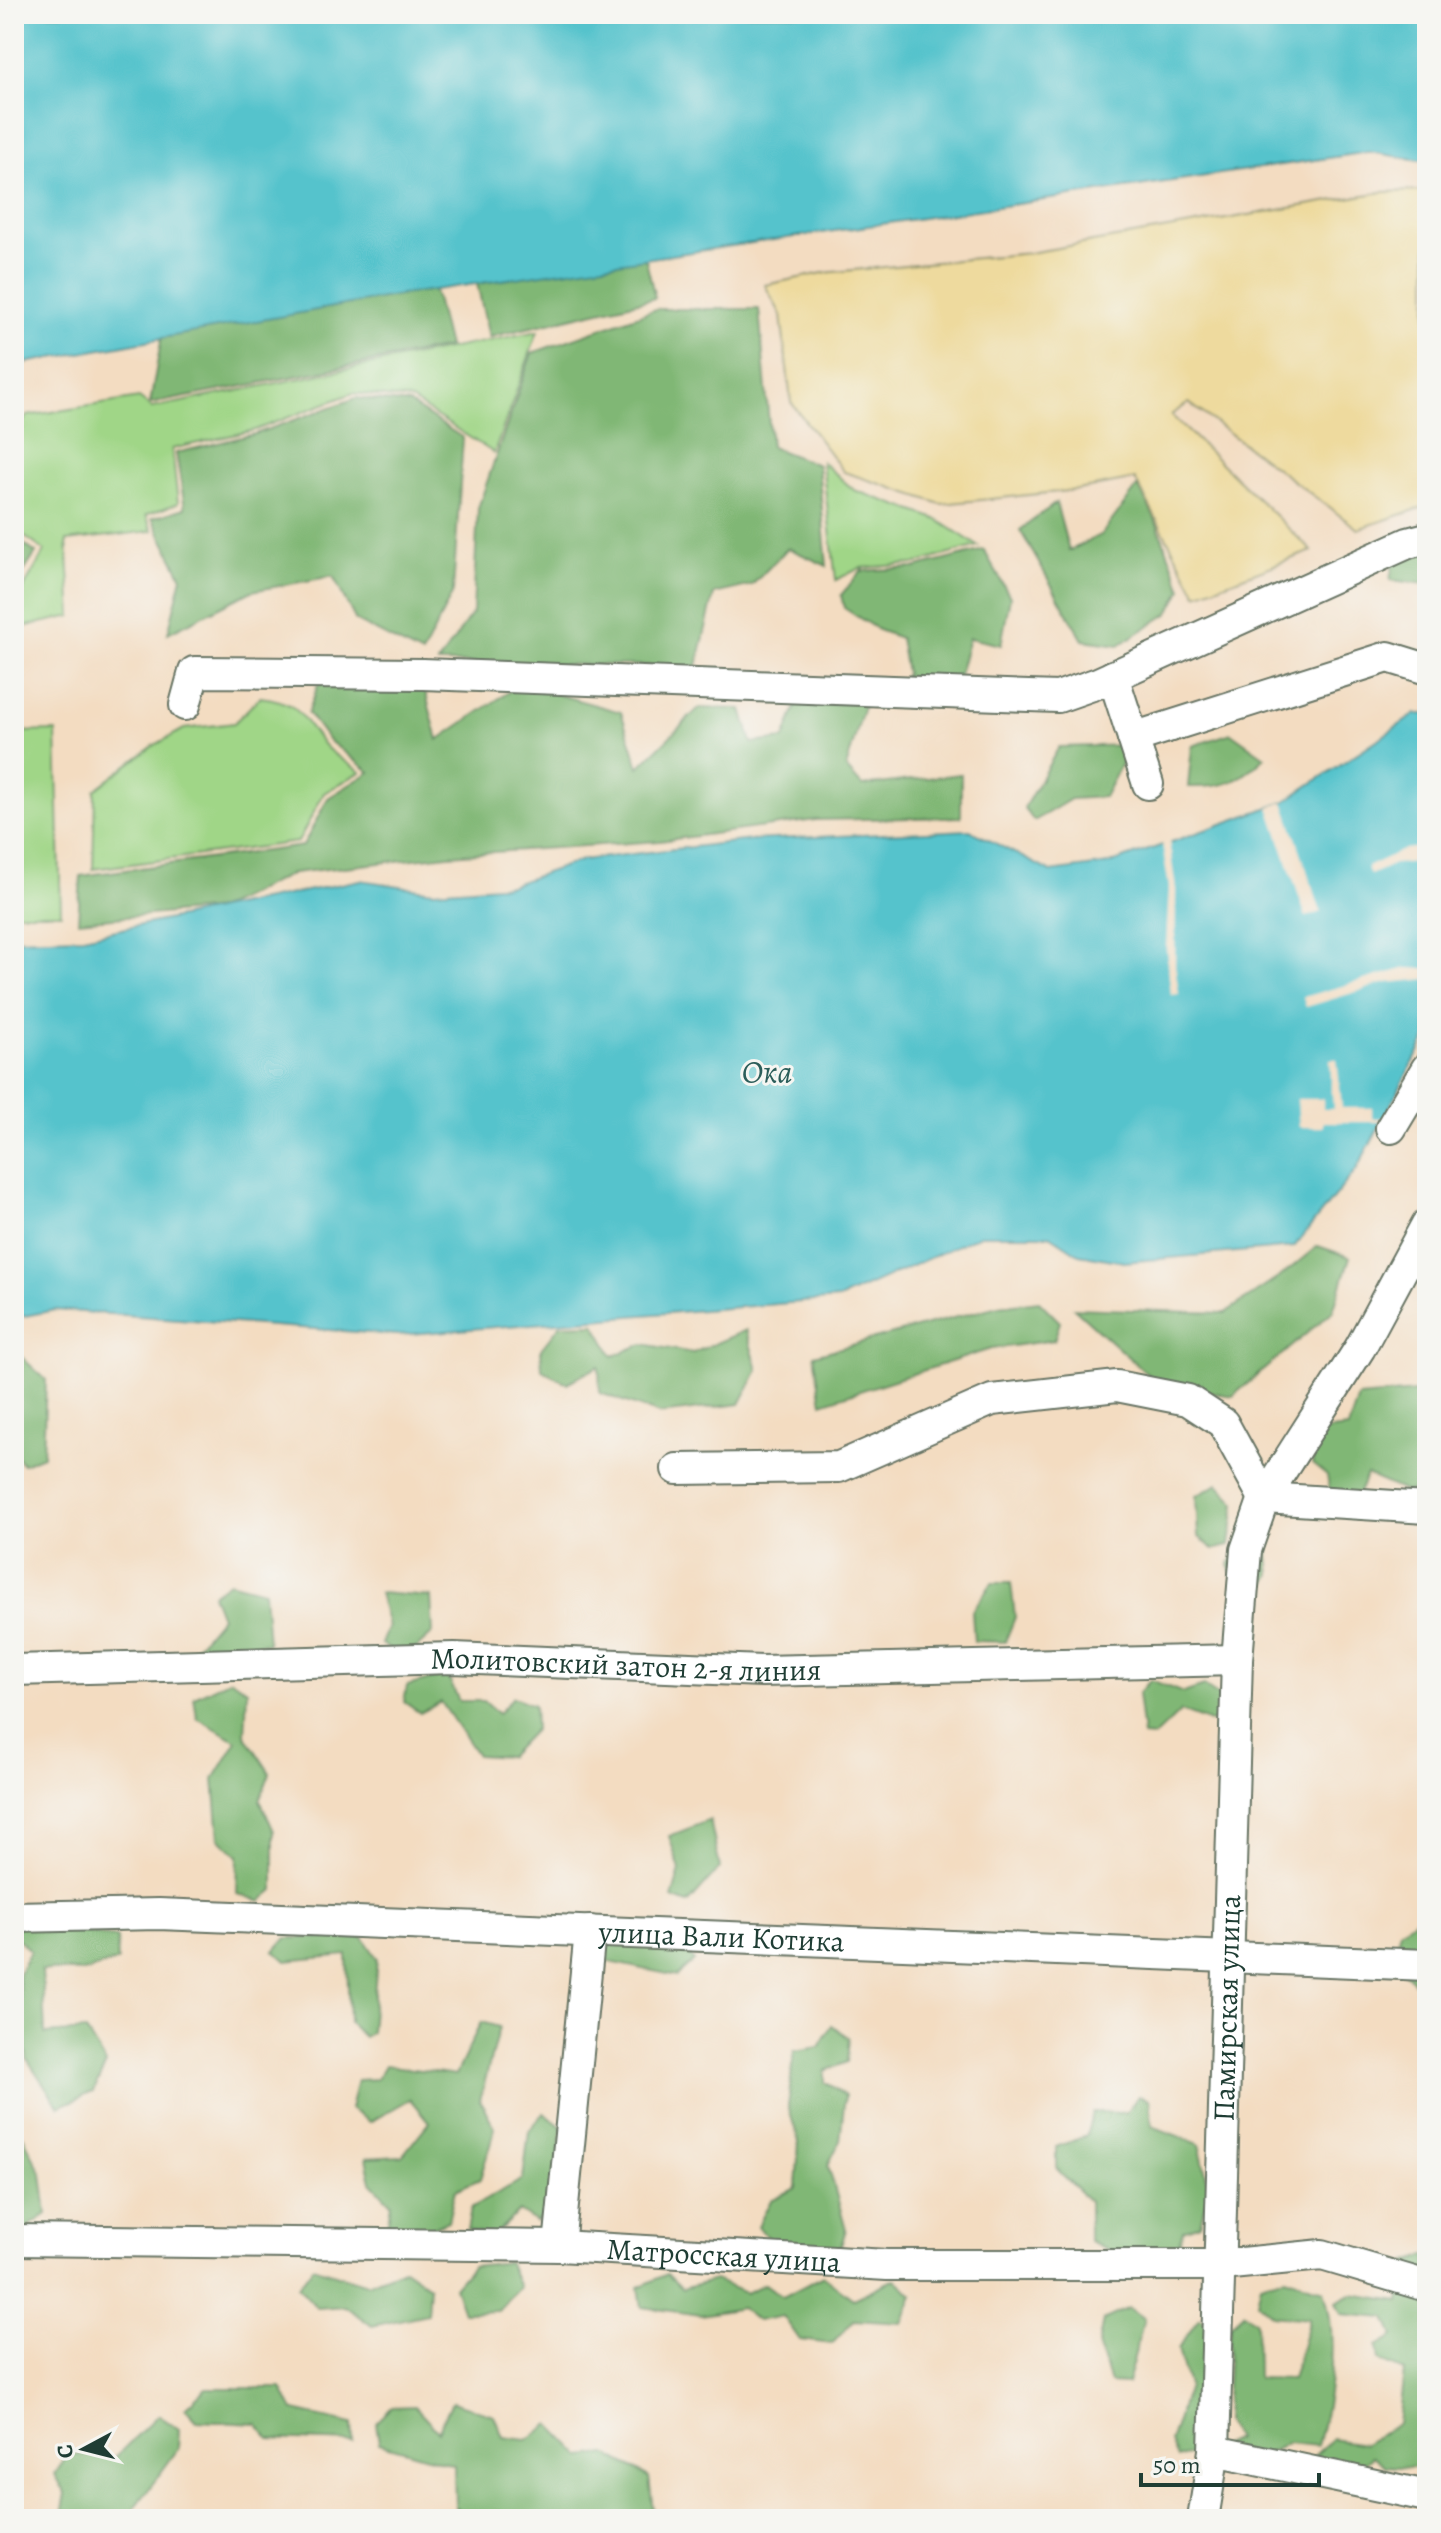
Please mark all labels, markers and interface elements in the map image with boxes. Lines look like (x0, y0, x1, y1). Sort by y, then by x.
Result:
water label: Ока (742, 1050, 792, 1094)
street label: Молитовский затон 2-я линия (430, 1638, 822, 1691)
street label: Памирская улица (1204, 1894, 1250, 2122)
street label: улица Вали Котика (597, 1912, 845, 1962)
street label: Матросская улица (605, 2229, 842, 2282)
north arrow (44, 2409, 124, 2489)
scale bar (1141, 2437, 1319, 2487)
text: С (49, 2443, 81, 2460)
text: 50 m (1153, 2449, 1201, 2481)

